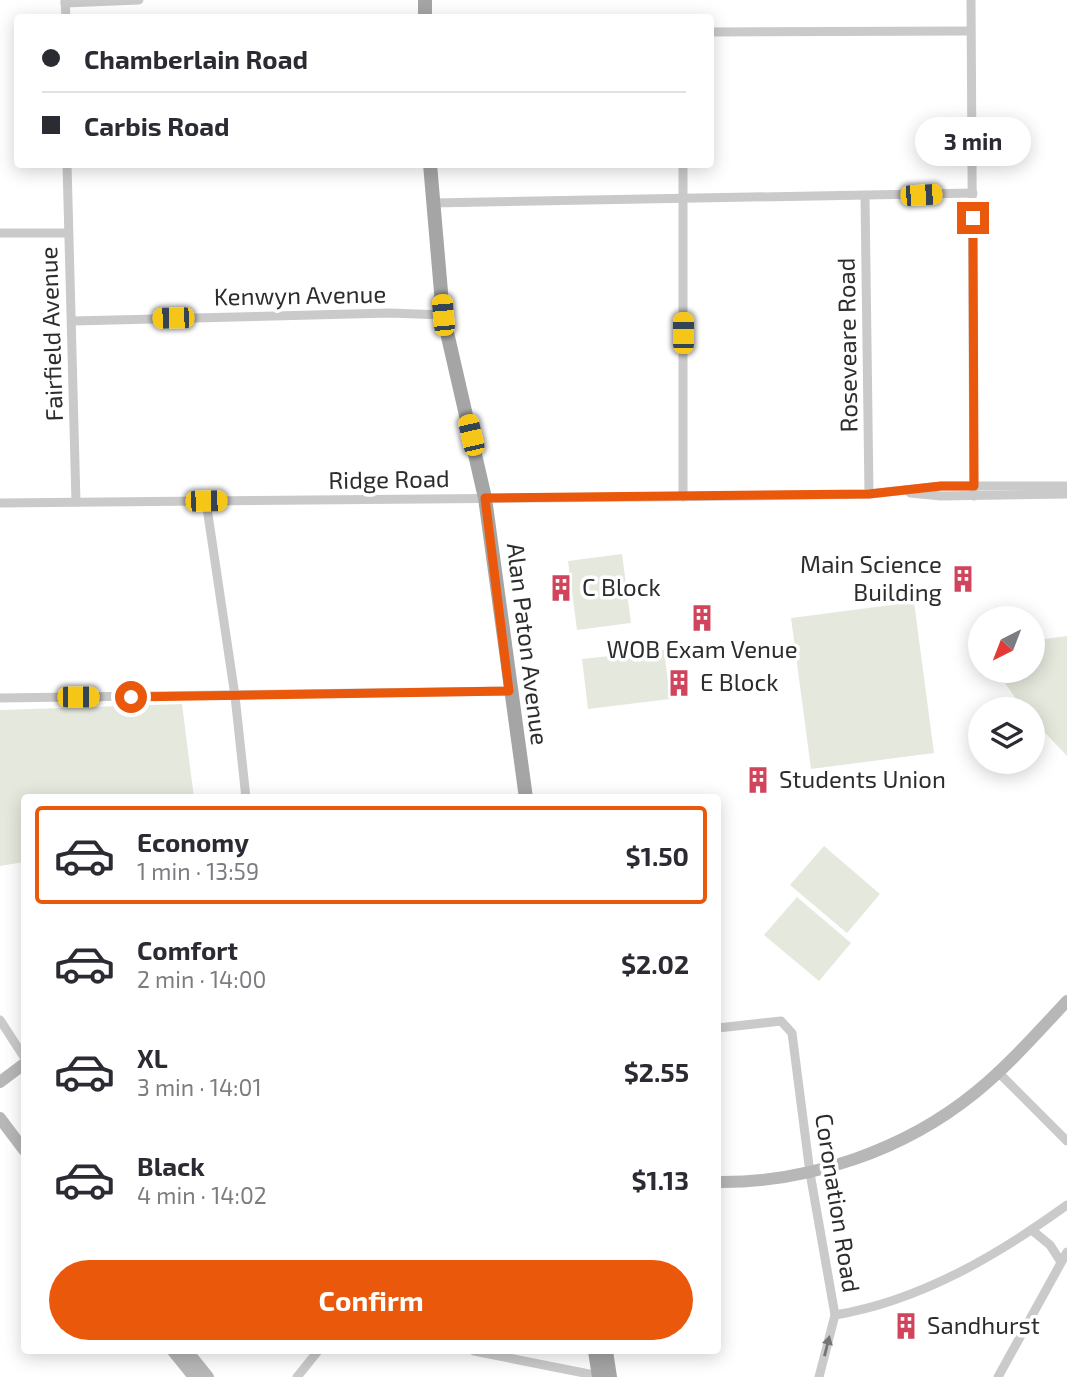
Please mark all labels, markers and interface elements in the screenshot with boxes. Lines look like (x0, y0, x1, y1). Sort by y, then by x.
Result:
text: Chamberlain Road (84, 43, 308, 74)
text: Carbis Road (84, 110, 230, 141)
callout: 3 min (915, 116, 1031, 166)
text: 3 min (944, 127, 1002, 155)
car (900, 183, 943, 207)
route end (957, 202, 989, 234)
street label: Fairfield Avenue (33, 246, 68, 422)
street label: Roseveare Road (830, 257, 863, 433)
street label: Kenwyn Avenue (214, 278, 386, 311)
car (431, 293, 456, 337)
car (152, 307, 195, 329)
car (673, 312, 694, 354)
car (457, 412, 486, 458)
street label: Ridge Road (328, 463, 450, 494)
car (185, 490, 228, 512)
street label: Alan Paton Avenue (502, 541, 555, 747)
place label: Main Science Building (800, 549, 942, 606)
building icon: Main Science Building (948, 564, 978, 594)
place label: C Block (582, 572, 661, 601)
building icon: C Block (546, 573, 576, 603)
building icon: WOB Exam Venue (687, 603, 717, 633)
north arrow (968, 606, 1045, 682)
map controls (968, 606, 1045, 774)
place label: WOB Exam Venue (606, 634, 798, 663)
place label: E Block (700, 667, 778, 696)
building icon: E Block (664, 668, 694, 698)
route start (115, 681, 147, 713)
car (58, 687, 100, 708)
button: layers (968, 697, 1045, 774)
place label: Students Union (779, 764, 946, 793)
building icon: Students Union (743, 765, 773, 795)
icon: car (53, 824, 116, 887)
text: Economy (137, 826, 249, 857)
text: $1.50 (626, 840, 689, 871)
text: 1 min · 13:59 (137, 857, 259, 885)
icon: car (53, 932, 116, 995)
text: Comfort (137, 934, 238, 965)
text: $2.02 (621, 948, 689, 979)
text: 2 min · 14:00 (137, 965, 266, 993)
icon: car (53, 1040, 116, 1103)
text: XL (137, 1042, 168, 1073)
text: $2.55 (624, 1056, 689, 1087)
text: 3 min · 14:01 (137, 1073, 262, 1101)
street label: Coronation Road (810, 1111, 867, 1294)
icon: car (53, 1148, 116, 1211)
text: Black (137, 1150, 205, 1181)
text: $1.13 (632, 1164, 689, 1195)
text: 4 min · 14:02 (137, 1181, 267, 1209)
button: Confirm (49, 1260, 693, 1340)
place label: Sandhurst (927, 1310, 1040, 1339)
building icon: Sandhurst (891, 1311, 921, 1341)
one-way arrow (822, 1335, 833, 1357)

